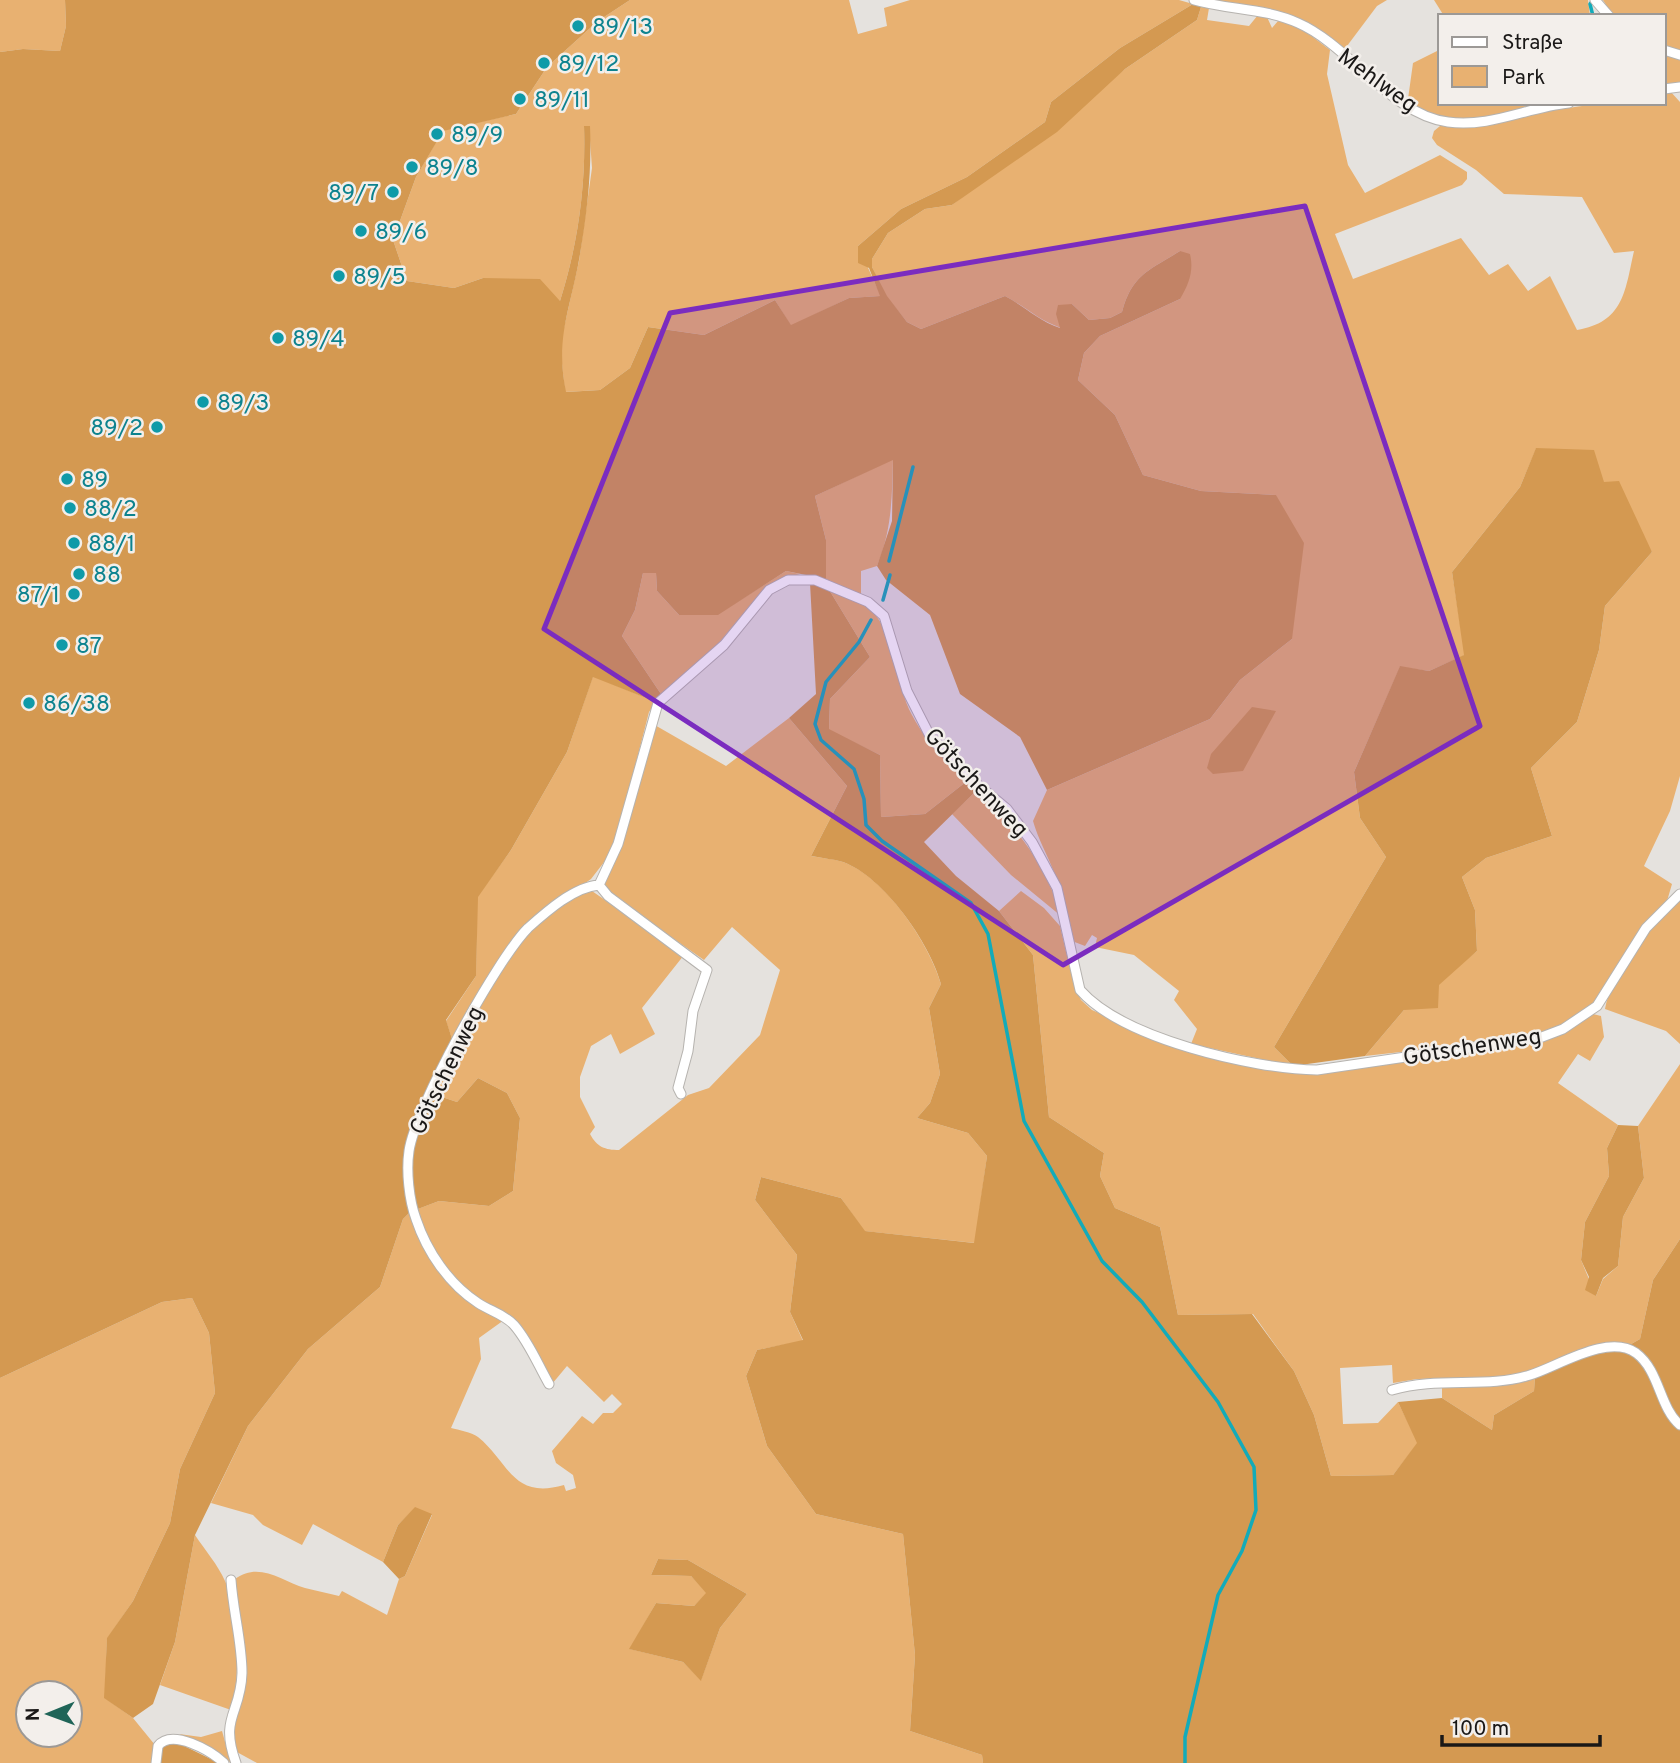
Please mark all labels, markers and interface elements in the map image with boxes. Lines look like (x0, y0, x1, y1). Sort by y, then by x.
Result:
place label: 89/13 (592, 14, 653, 43)
legend (1438, 14, 1666, 105)
marker: 89/13 (570, 18, 586, 34)
text: Straße (1502, 30, 1563, 57)
street label: Mehlweg (1331, 43, 1422, 121)
place label: 89/12 (558, 51, 619, 80)
marker: 89/12 (536, 55, 552, 71)
text: Park (1502, 65, 1545, 92)
place label: 89/11 (534, 87, 590, 116)
marker: 89/11 (512, 91, 528, 107)
place label: 89/9 (451, 122, 503, 151)
marker: 89/9 (429, 126, 445, 142)
place label: 89/8 (426, 155, 479, 184)
marker: 89/8 (404, 159, 420, 175)
place label: 89/7 (328, 180, 379, 209)
marker: 89/7 (385, 184, 401, 200)
place label: 89/6 (375, 219, 427, 248)
marker: 89/6 (353, 223, 369, 239)
place label: 89/5 (353, 264, 406, 293)
marker: 89/5 (331, 268, 347, 284)
place label: 89/4 (292, 326, 345, 355)
marker: 89/4 (270, 330, 286, 346)
place label: 89/3 (217, 390, 269, 419)
marker: 89/3 (195, 394, 211, 410)
place label: 89/2 (90, 415, 143, 444)
marker: 89/2 (149, 419, 165, 435)
place label: 89 (81, 467, 108, 496)
marker: 89 (59, 471, 75, 487)
place label: 88/2 (84, 496, 137, 525)
marker: 88/2 (62, 500, 78, 516)
place label: 88/1 (88, 531, 135, 560)
marker: 88/1 (66, 535, 82, 551)
place label: 88 (93, 562, 121, 591)
marker: 88 (71, 566, 87, 582)
place label: 87/1 (17, 582, 60, 611)
marker: 87/1 (66, 586, 82, 602)
place label: 87 (76, 633, 102, 662)
marker: 87 (54, 637, 70, 653)
place label: 86/38 (43, 691, 110, 720)
marker: 86/38 (21, 695, 37, 711)
street label: Götschenweg (917, 723, 1033, 845)
street label: Götschenweg (405, 1002, 492, 1140)
street label: Götschenweg (1401, 1023, 1544, 1074)
north arrow (14, 1679, 84, 1749)
scale bar (1442, 1704, 1600, 1748)
text: N (22, 1707, 46, 1721)
text: 100 m (1452, 1716, 1509, 1743)

